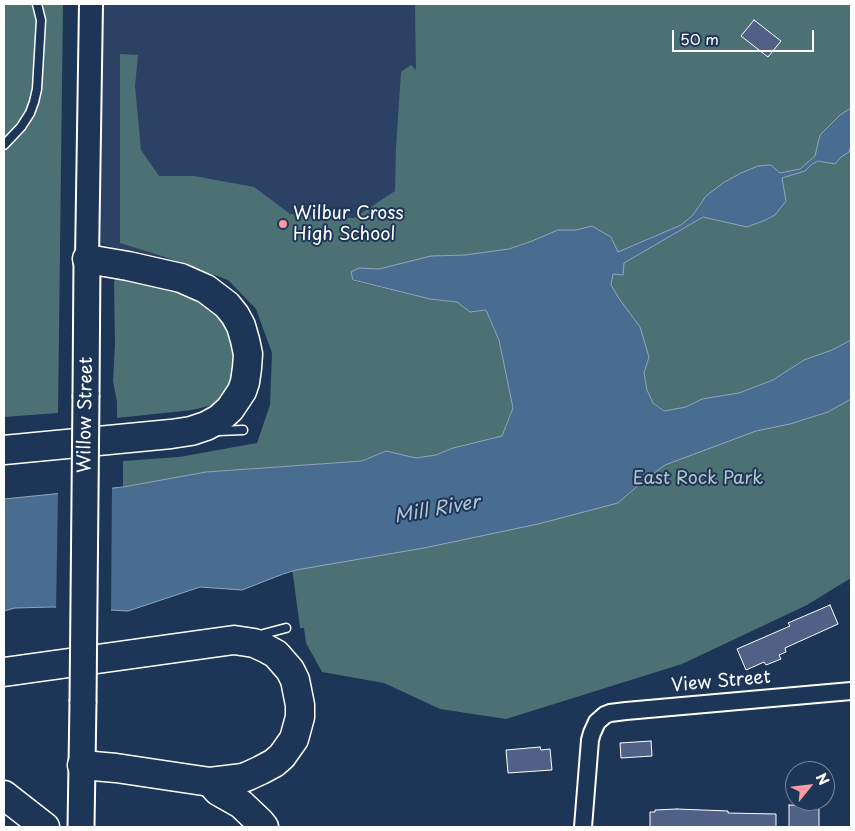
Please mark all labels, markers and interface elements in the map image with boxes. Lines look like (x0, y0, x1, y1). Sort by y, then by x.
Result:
scale bar (675, 20, 818, 52)
text: 50 m (680, 27, 719, 50)
place label: Wilbur Cross High School (293, 203, 404, 245)
marker: Wilbur Cross High School (277, 218, 289, 230)
street label: Willow Street (74, 357, 98, 473)
park label: East Rock Park (633, 468, 763, 490)
water label: Mill River (392, 491, 482, 529)
street label: View Street (670, 667, 772, 697)
north arrow (785, 761, 835, 811)
text: N (811, 769, 835, 789)

